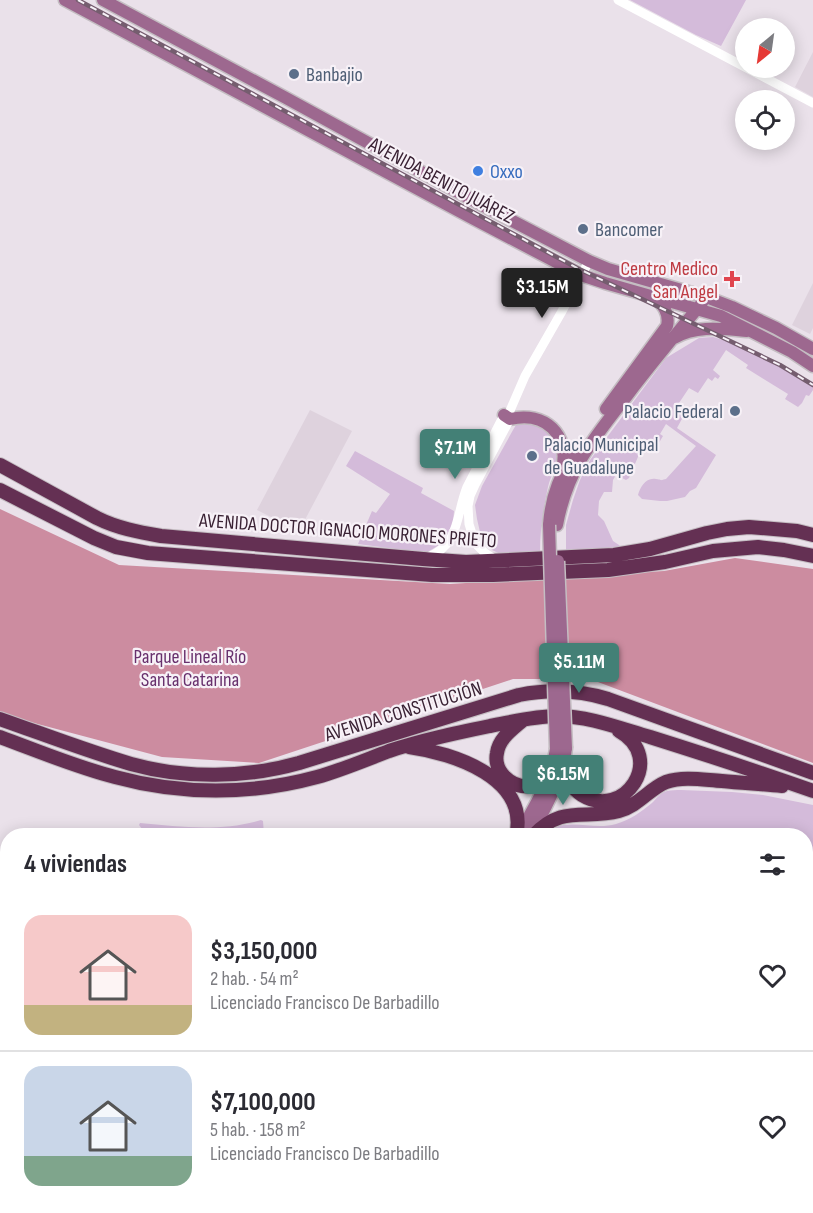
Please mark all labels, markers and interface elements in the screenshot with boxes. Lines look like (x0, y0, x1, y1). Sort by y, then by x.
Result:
north arrow (735, 18, 795, 78)
map controls (735, 18, 795, 150)
place label: Banbajio (306, 63, 363, 87)
marker: Banbajio (287, 67, 301, 81)
button: locate (735, 90, 795, 150)
street label: AVENIDA BENITO JUÁREZ (364, 132, 518, 229)
place label: Oxxo (490, 160, 523, 184)
marker: Oxxo (471, 164, 485, 178)
place label: Bancomer (595, 218, 663, 242)
marker: Bancomer (576, 222, 590, 236)
place label: Centro Medico San Angel (621, 257, 718, 304)
pin: $3.15M (493, 268, 591, 319)
marker: Centro Medico San Angel (723, 270, 741, 288)
text: $3.15M (515, 275, 569, 299)
place label: Palacio Federal (624, 400, 723, 424)
marker: Palacio Federal (728, 404, 742, 418)
pin: $7.1M (413, 429, 497, 480)
place label: Palacio Municipal de Guadalupe (544, 433, 658, 480)
text: $7.1M (434, 436, 476, 460)
marker: Palacio Municipal de Guadalupe (525, 449, 539, 463)
street label: AVENIDA DOCTOR IGNACIO MORONES PRIETO (197, 509, 497, 553)
pin: $5.11M (530, 643, 628, 694)
park label: Parque Lineal Río Santa Catarina (134, 645, 246, 692)
text: $5.11M (553, 650, 605, 674)
street label: AVENIDA CONSTITUCIÓN (321, 677, 485, 748)
pin: $6.15M (514, 755, 612, 806)
text: $6.15M (536, 762, 590, 786)
icon: filters (756, 848, 789, 881)
text: 4 viviendas (24, 849, 127, 880)
text: $3,150,000 (210, 936, 317, 967)
icon: home (72, 939, 144, 1011)
icon: heart (756, 959, 789, 992)
text: 2 hab. · 54 m² (210, 967, 299, 991)
text: Licenciado Francisco De Barbadillo (210, 991, 440, 1015)
text: $7,100,000 (210, 1087, 316, 1118)
icon: home (72, 1090, 144, 1162)
icon: heart (756, 1110, 789, 1143)
text: 5 hab. · 158 m² (210, 1118, 306, 1142)
text: Licenciado Francisco De Barbadillo (210, 1142, 440, 1166)

